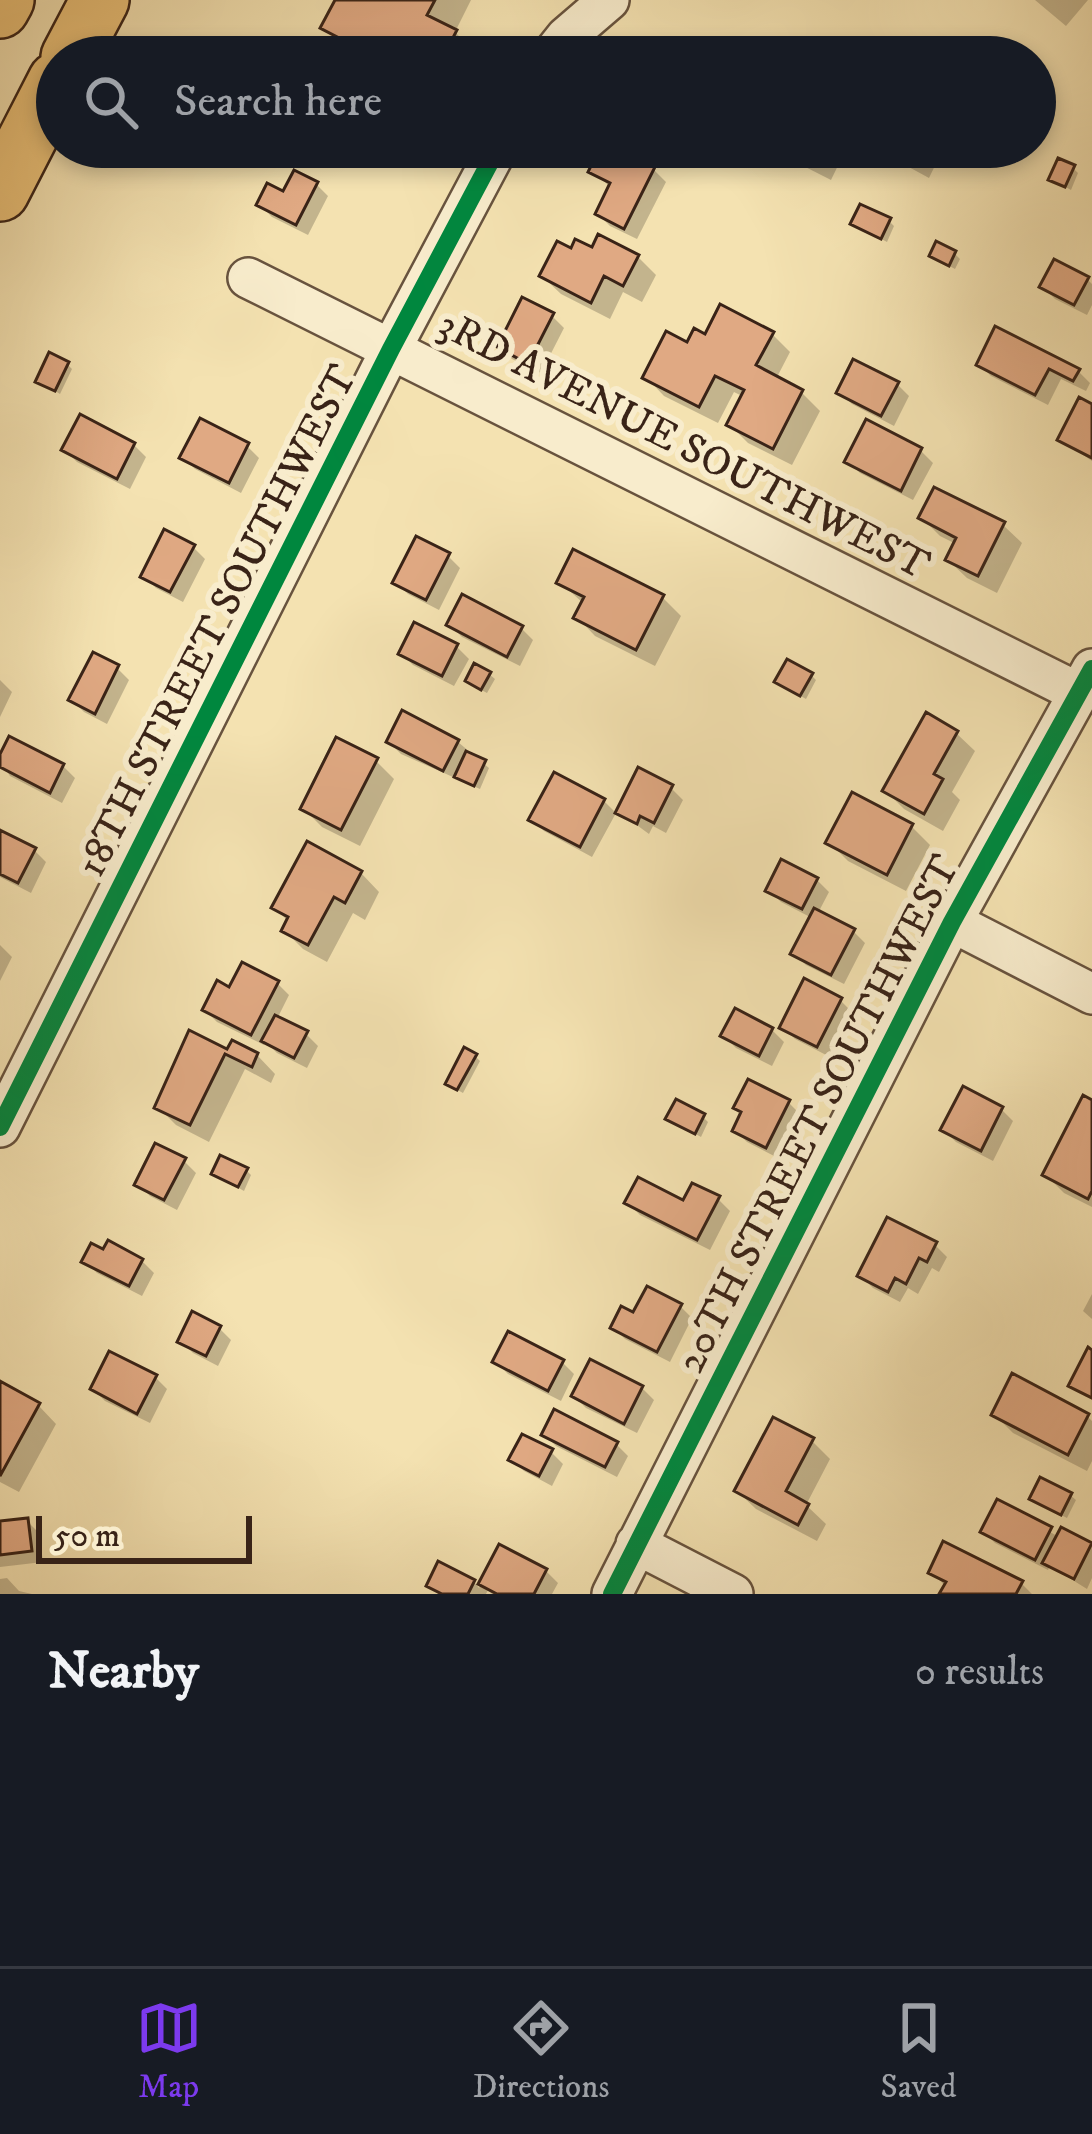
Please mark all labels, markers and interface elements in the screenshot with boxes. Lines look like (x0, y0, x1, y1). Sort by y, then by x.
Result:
search box (36, 36, 1056, 168)
icon: search (78, 69, 144, 135)
text: Search here (174, 74, 382, 130)
street label: 3RD AVENUE SOUTHWEST (429, 299, 938, 593)
street label: 18TH STREET SOUTHWEST (66, 356, 370, 886)
street label: 20TH STREET SOUTHWEST (665, 846, 972, 1382)
scale bar (36, 1510, 252, 1563)
text: 50 m (54, 1516, 120, 1557)
text: Nearby (48, 1640, 199, 1704)
text: 0 results (915, 1648, 1044, 1697)
tab: Map (136, 1995, 202, 2108)
tab: Directions (473, 1995, 609, 2108)
tab: Saved (881, 1995, 956, 2108)

